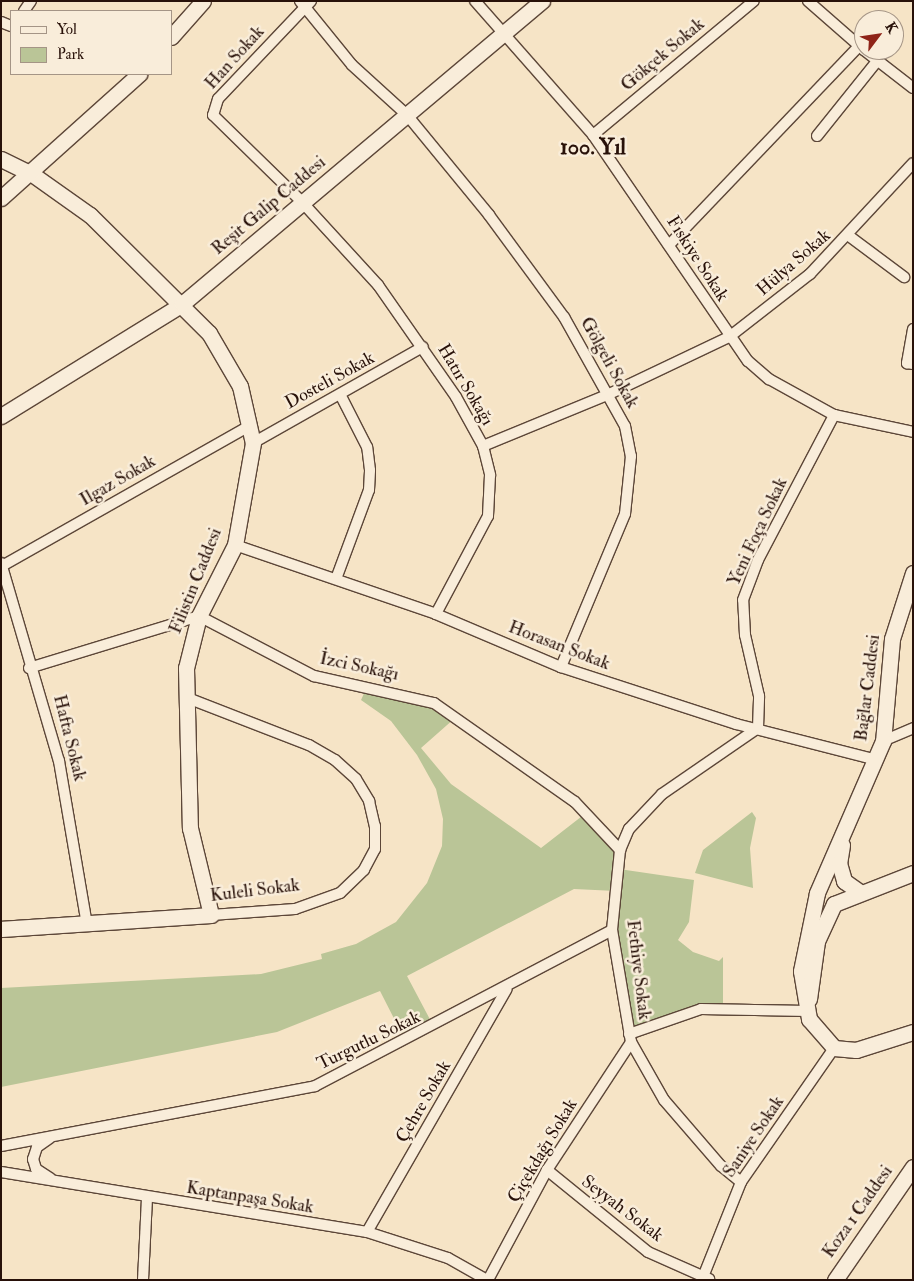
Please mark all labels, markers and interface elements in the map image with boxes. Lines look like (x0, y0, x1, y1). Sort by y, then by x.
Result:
legend (10, 10, 172, 75)
north arrow (854, 10, 904, 60)
street label: Gökçek Sokak (617, 14, 709, 96)
text: K (882, 19, 901, 36)
text: Yol (57, 20, 77, 39)
street label: Han Sokak (201, 22, 269, 94)
text: Park (57, 45, 84, 64)
district label: 100. Yıl (560, 135, 626, 161)
street label: Reşit Galip Caddesi (208, 152, 330, 260)
street label: Fıskiye Sokak (661, 212, 733, 306)
street label: Hülya Sokak (753, 225, 835, 301)
street label: Gölgeli Sokak (575, 314, 643, 412)
street label: Hatır Sokağı (432, 340, 498, 430)
street label: Dosteli Sokak (281, 348, 379, 414)
street label: Ilgaz Sokak (76, 451, 160, 511)
street label: Yeni Foça Sokak (723, 474, 793, 590)
street label: Filistin Caddesi (165, 525, 227, 637)
street label: Horasan Sokak (505, 617, 613, 675)
street label: Bağlar Caddesi (851, 633, 885, 743)
street label: İzci Sokağı (318, 648, 400, 686)
street label: Hafta Sokak (48, 693, 90, 783)
street label: Kuleli Sokak (209, 875, 301, 907)
street label: Fethiye Sokak (621, 919, 655, 1021)
street label: Turgutlu Sokak (314, 1007, 424, 1075)
street label: Çehre Sokak (392, 1057, 456, 1147)
street label: Saniye Sokak (719, 1092, 789, 1182)
street label: Çiçekdağı Sokak (503, 1095, 583, 1207)
street label: Koza 1 Caddesi (818, 1162, 898, 1262)
street label: Seyyah Sokak (577, 1171, 667, 1247)
street label: Kaptanpaşa Sokak (185, 1177, 315, 1219)

